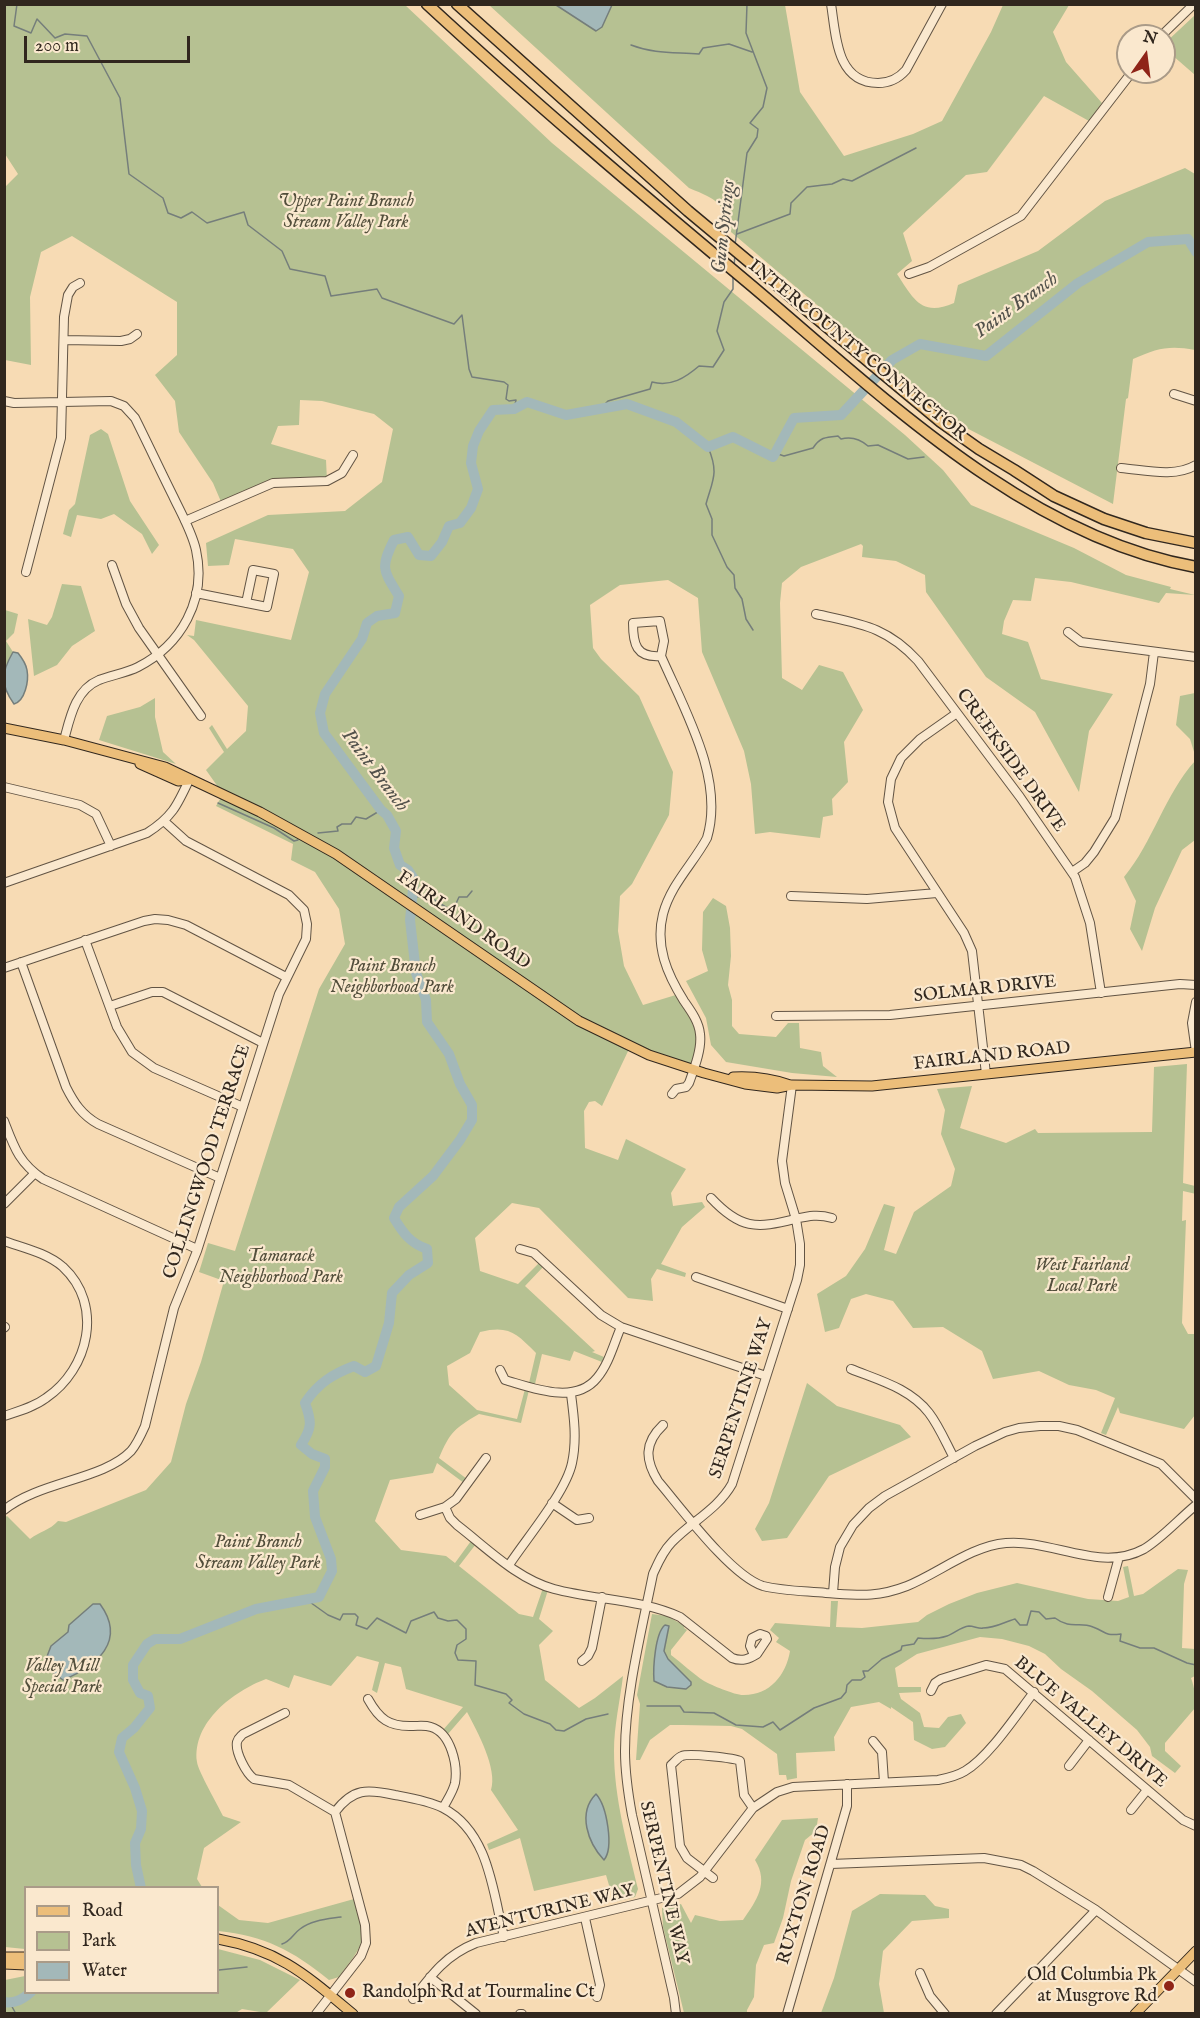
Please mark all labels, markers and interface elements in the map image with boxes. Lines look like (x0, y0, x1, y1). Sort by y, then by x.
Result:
scale bar (27, 24, 194, 62)
north arrow (1116, 24, 1176, 84)
text: N (1141, 27, 1159, 50)
text: 200 m (35, 35, 79, 58)
water label: Gum Springs (708, 179, 742, 275)
park label: Upper Paint Branch Stream Valley Park (278, 191, 414, 234)
street label: INTERCOUNTY CONNECTOR (743, 256, 971, 446)
water label: Paint Branch (971, 268, 1063, 344)
street label: CREEKSIDE DRIVE (951, 685, 1069, 837)
water label: Paint Branch (335, 725, 413, 817)
street label: FAIRLAND ROAD (392, 867, 534, 975)
park label: Paint Branch Neighborhood Park (330, 956, 454, 998)
street label: SOLMAR DRIVE (913, 972, 1057, 1008)
street label: FAIRLAND ROAD (912, 1038, 1072, 1076)
street label: COLLINGWOOD TERRACE (160, 1042, 256, 1282)
park label: Tamarack Neighborhood Park (219, 1246, 343, 1288)
park label: West Fairland Local Park (1035, 1255, 1129, 1298)
street label: SERPENTINE WAY (706, 1316, 778, 1482)
park label: Paint Branch Stream Valley Park (196, 1532, 320, 1574)
street label: BLUE VALLEY DRIVE (1009, 1653, 1171, 1793)
park label: Valley Mill Special Park (22, 1656, 102, 1698)
street label: SERPENTINE WAY (634, 1799, 692, 1967)
street label: RUXTON ROAD (774, 1823, 836, 1967)
street label: AVENTURINE WAY (463, 1881, 637, 1943)
legend (24, 1886, 219, 1994)
text: Road (82, 1900, 123, 1923)
text: Park (82, 1930, 116, 1953)
text: Water (82, 1960, 127, 1983)
place label: Old Columbia Pk at Musgrove Rd (1027, 1965, 1157, 2008)
marker: Old Columbia Pk at Musgrove Rd (1162, 1979, 1176, 1993)
place label: Randolph Rd at Tourmaline Ct (362, 1982, 595, 2004)
marker: Randolph Rd at Tourmaline Ct (343, 1986, 357, 2000)

